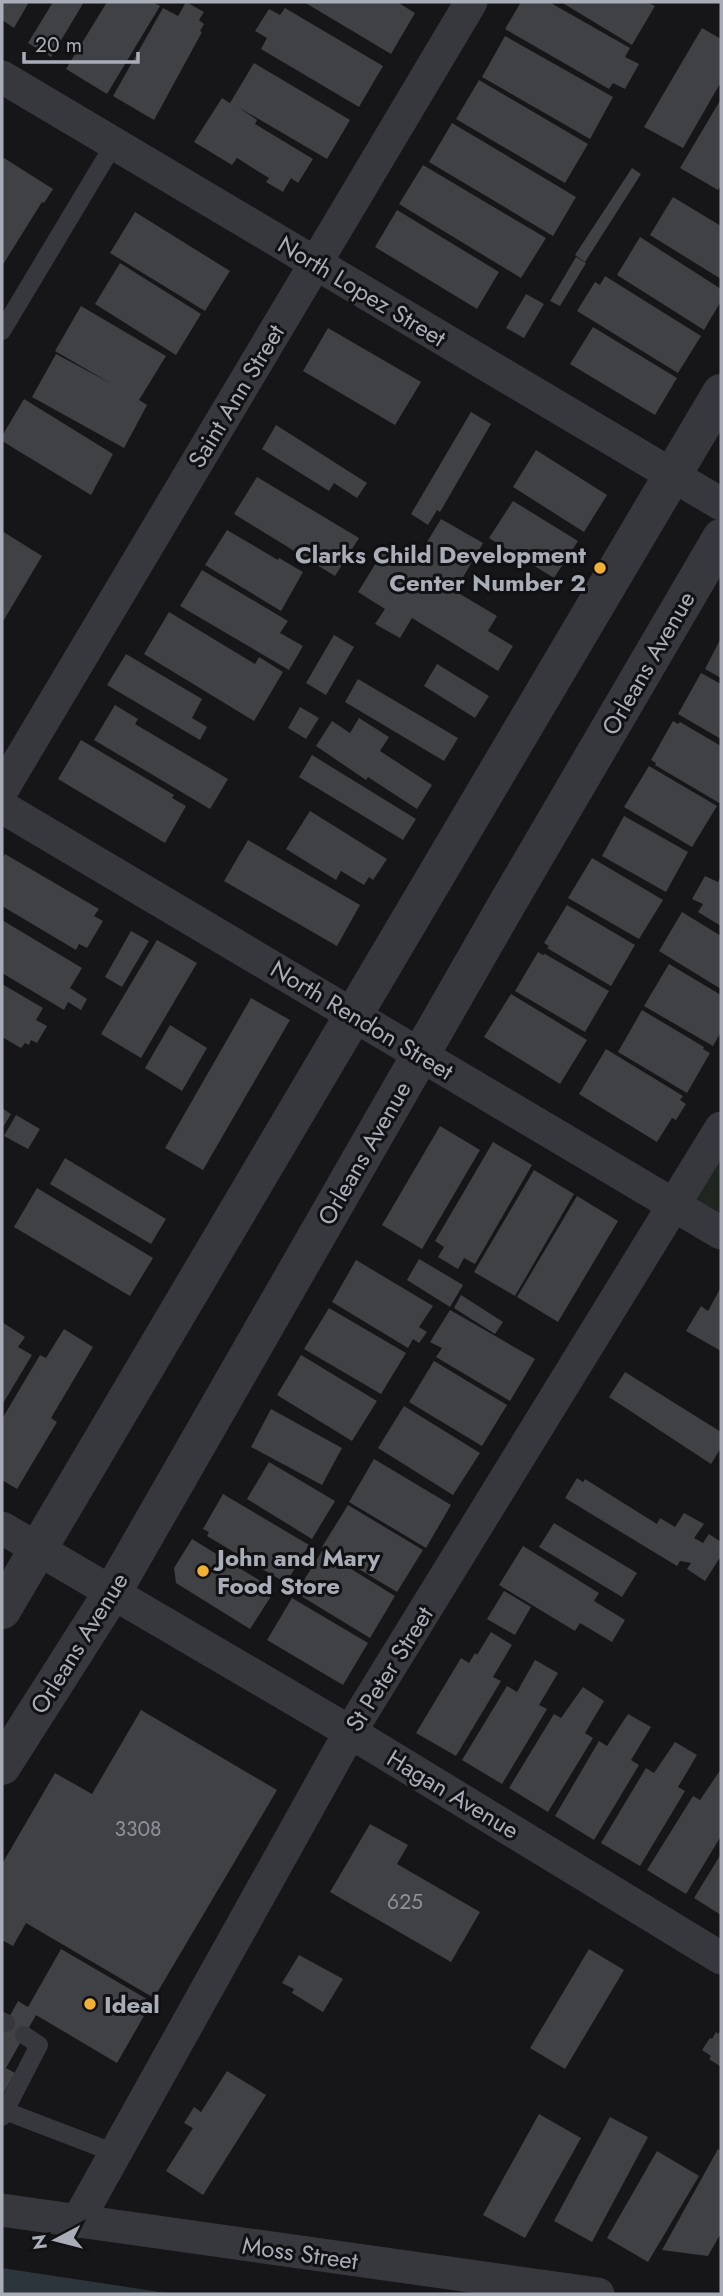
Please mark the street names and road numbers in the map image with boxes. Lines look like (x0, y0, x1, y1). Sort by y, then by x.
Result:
street label: North Lopez Street (271, 227, 453, 355)
street label: Saint Ann Street (179, 317, 293, 474)
street label: Orleans Avenue (593, 585, 703, 741)
street label: North Rendon Street (264, 951, 460, 1089)
street label: Orleans Avenue (309, 1075, 419, 1231)
street label: Orleans Avenue (22, 1566, 136, 1720)
street label: St Peter Street (337, 1599, 442, 1738)
street label: Hagan Avenue (380, 1741, 526, 1847)
street label: Moss Street (240, 2228, 360, 2278)

